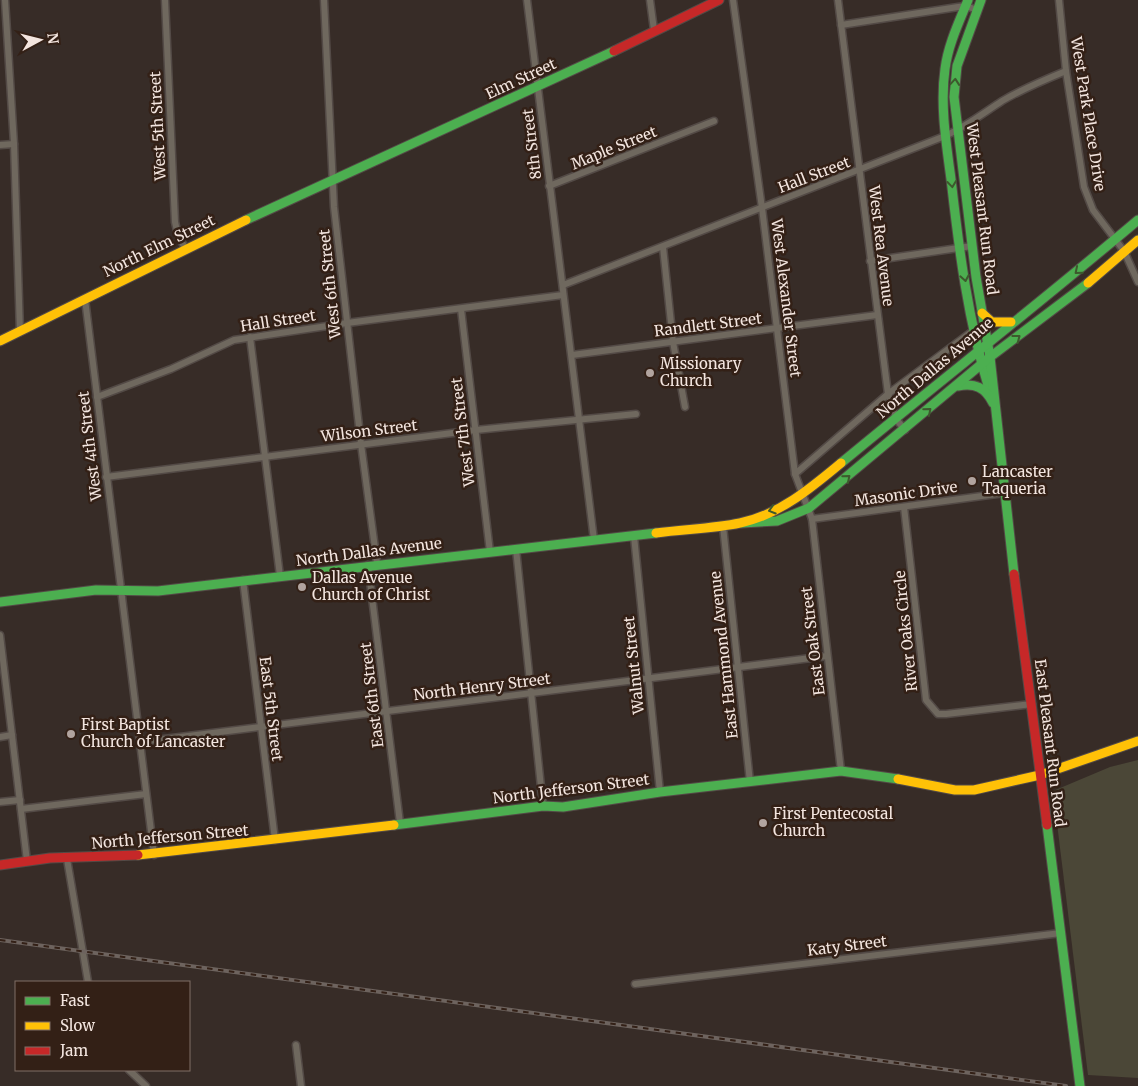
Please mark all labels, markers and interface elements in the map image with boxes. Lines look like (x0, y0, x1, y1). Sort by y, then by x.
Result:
north arrow (15, 15, 65, 65)
text: N (43, 32, 63, 45)
street label: West Park Place Drive (1067, 34, 1110, 193)
street label: Elm Street (482, 54, 559, 103)
street label: West 5th Street (145, 71, 170, 182)
one-way arrow (950, 78, 961, 86)
street label: 8th Street (518, 107, 545, 180)
street label: West Pleasant Run Road (962, 121, 1002, 296)
street label: Maple Street (568, 122, 660, 173)
street label: Hall Street (775, 152, 853, 197)
one-way arrow (946, 180, 956, 189)
street label: West Rea Avenue (865, 184, 898, 308)
street label: North Elm Street (100, 210, 218, 281)
street label: West Alexander Street (767, 217, 806, 378)
street label: West 6th Street (314, 228, 345, 341)
one-way arrow (1074, 265, 1083, 274)
one-way arrow (959, 273, 969, 282)
street label: Hall Street (239, 305, 317, 336)
street label: Randlett Street (653, 308, 763, 341)
street label: North Dallas Avenue (872, 313, 997, 422)
one-way arrow (1011, 335, 1020, 343)
place label: Missionary Church (660, 354, 742, 390)
marker: Missionary Church (644, 367, 656, 379)
street label: West 7th Street (446, 376, 479, 489)
street label: West 4th Street (73, 390, 106, 503)
one-way arrow (922, 408, 931, 417)
street label: Wilson Street (319, 415, 418, 446)
place label: Lancaster Taqueria (982, 462, 1053, 498)
one-way arrow (841, 475, 850, 483)
marker: Lancaster Taqueria (966, 475, 978, 487)
street label: Masonic Drive (853, 477, 959, 510)
one-way arrow (768, 504, 777, 514)
street label: North Dallas Avenue (295, 533, 443, 570)
place label: Dallas Avenue Church of Christ (312, 568, 430, 604)
street label: River Oaks Circle (890, 569, 921, 693)
street label: East Hammond Avenue (705, 570, 742, 740)
marker: Dallas Avenue Church of Christ (296, 581, 308, 593)
street label: East Oak Street (796, 585, 829, 697)
street label: Walnut Street (619, 615, 648, 716)
street label: East 6th Street (356, 641, 387, 749)
street label: East 5th Street (256, 656, 287, 762)
street label: East Pleasant Run Road (1031, 658, 1070, 828)
street label: North Henry Street (412, 669, 552, 704)
place label: First Baptist Church of Lancaster (81, 715, 226, 751)
marker: First Baptist Church of Lancaster (65, 728, 77, 740)
street label: North Jefferson Street (492, 769, 650, 808)
place label: First Pentecostal Church (773, 804, 893, 840)
marker: First Pentecostal Church (757, 817, 769, 829)
street label: North Jefferson Street (91, 820, 249, 853)
street label: Katy Street (806, 931, 888, 960)
legend (15, 981, 190, 1071)
text: Fast (60, 991, 90, 1010)
text: Slow (60, 1016, 95, 1035)
text: Jam (59, 1041, 88, 1060)

